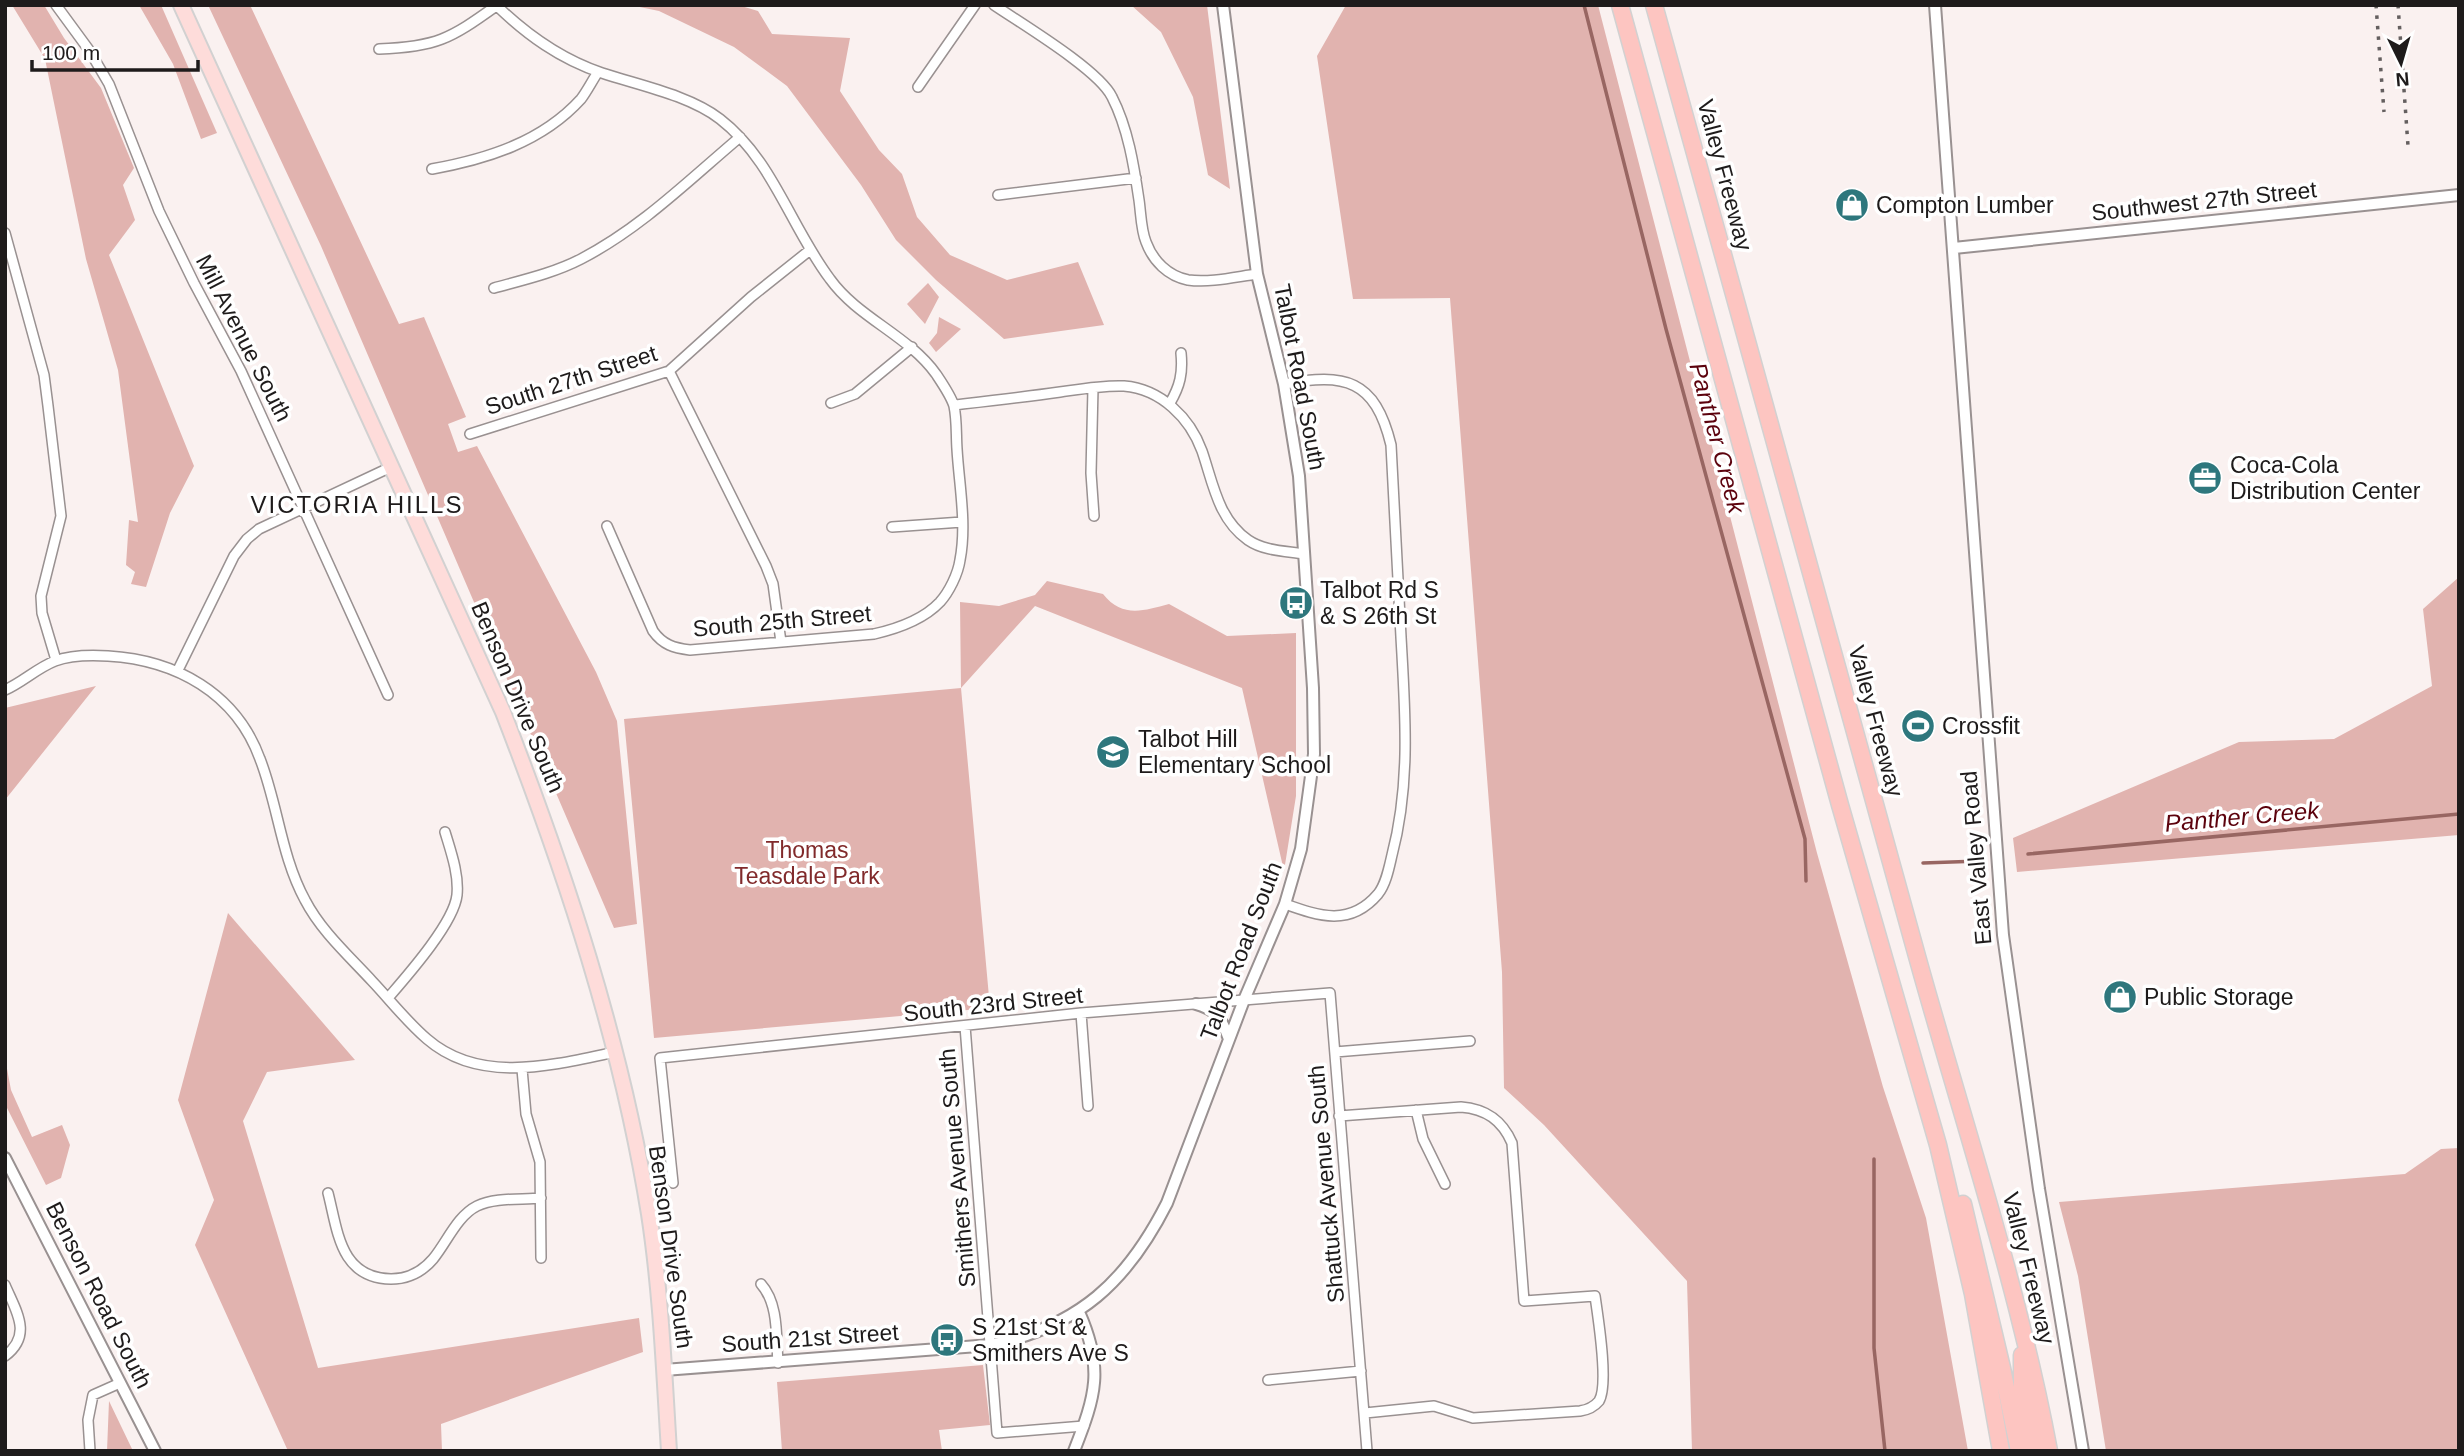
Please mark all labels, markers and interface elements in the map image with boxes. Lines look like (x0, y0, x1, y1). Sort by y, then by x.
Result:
scale bar (32, 28, 198, 72)
north arrow (2366, 28, 2436, 98)
text: 100 m (42, 41, 100, 64)
text: N (2395, 68, 2410, 90)
street label: Valley Freeway (1692, 97, 1758, 254)
street label: Southwest 27th Street (2090, 176, 2318, 226)
shop icon: Compton Lumber (1833, 186, 1871, 224)
place label: Compton Lumber (1876, 192, 2054, 218)
street label: Mill Avenue South (191, 250, 297, 426)
street label: Talbot Road South (1269, 282, 1331, 472)
street label: South 27th Street (482, 340, 661, 420)
water label: Panther Creek (1684, 360, 1751, 518)
place label: Coca-Cola Distribution Center (2230, 452, 2421, 504)
office icon: Coca-Cola Distribution Center (2186, 459, 2224, 497)
district label: VICTORIA HILLS (251, 491, 463, 518)
place label: Talbot Rd S & S 26th St (1320, 577, 1439, 629)
bus stop icon: Talbot Rd S & S 26th St (1277, 584, 1315, 622)
street label: Benson Drive South (466, 598, 570, 796)
street label: South 25th Street (692, 600, 873, 642)
street label: Valley Freeway (1843, 643, 1909, 800)
sports icon: Crossfit (1899, 707, 1937, 745)
place label: Crossfit (1942, 713, 2021, 739)
place label: Talbot Hill Elementary School (1138, 726, 1331, 778)
school or university icon: Talbot Hill Elementary School (1094, 733, 1132, 771)
street label: East Valley Road (1955, 770, 1997, 946)
water label: Panther Creek (2164, 796, 2322, 837)
park label: Thomas Teasdale Park (734, 837, 880, 889)
street label: Talbot Road South (1195, 858, 1287, 1044)
shop icon: Public Storage (2101, 978, 2139, 1016)
street label: South 23rd Street (902, 982, 1085, 1026)
place label: Public Storage (2144, 984, 2294, 1010)
street label: Smithers Avenue South (934, 1047, 980, 1289)
street label: Shattuck Avenue South (1303, 1064, 1349, 1304)
street label: Benson Drive South (644, 1144, 698, 1350)
street label: Valley Freeway (1998, 1189, 2061, 1347)
street label: Benson Road South (41, 1197, 157, 1393)
place label: S 21st St & Smithers Ave S (972, 1314, 1129, 1366)
street label: South 21st Street (720, 1319, 900, 1357)
bus stop icon: S 21st St & Smithers Ave S (928, 1321, 966, 1359)

